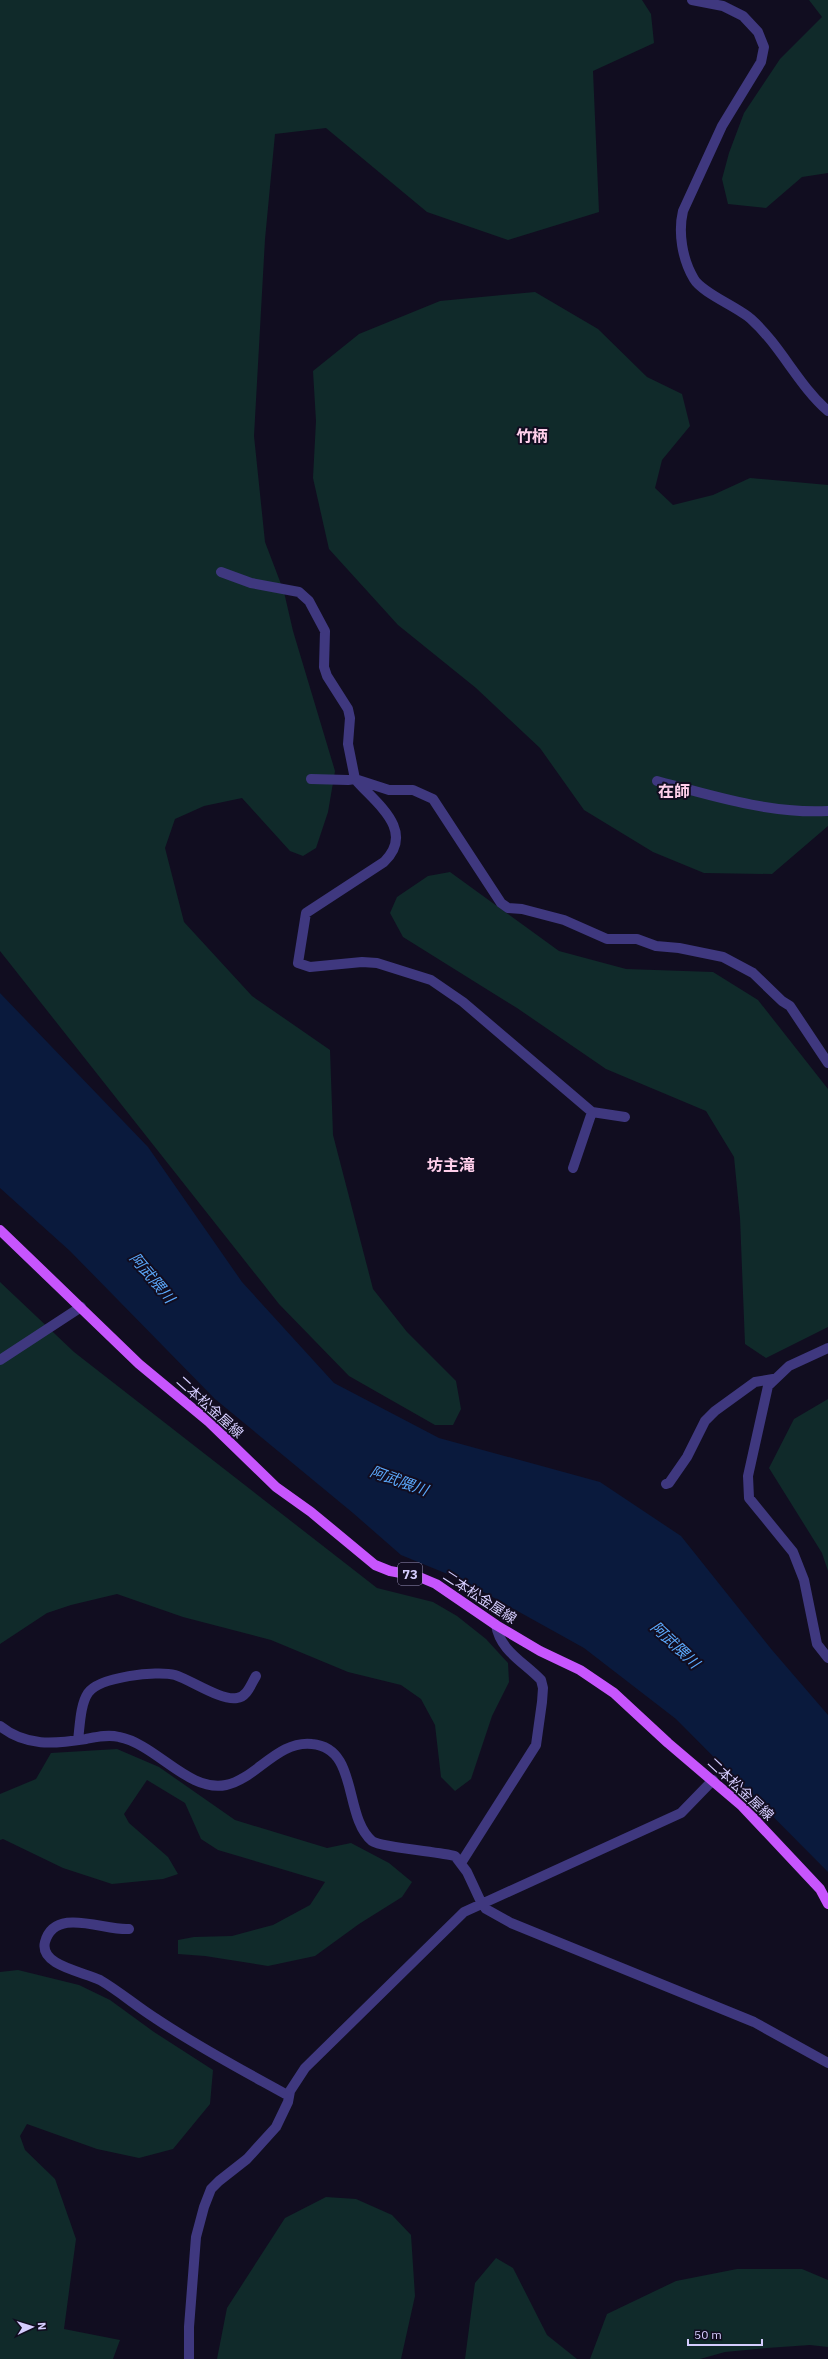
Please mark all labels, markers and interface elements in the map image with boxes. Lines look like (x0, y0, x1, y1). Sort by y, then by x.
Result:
district label: 竹柄 (516, 426, 548, 446)
district label: 在師 (658, 781, 690, 801)
district label: 坊主滝 (427, 1155, 475, 1175)
water label: 阿武隈川 (126, 1249, 180, 1308)
street label: 二本松金屋線 (173, 1372, 247, 1442)
water label: 阿武隈川 (368, 1461, 432, 1500)
road number: 73 (398, 1563, 422, 1585)
street label: 二本松金屋線 (440, 1567, 520, 1627)
water label: 阿武隈川 (647, 1617, 705, 1673)
street label: 二本松金屋線 (704, 1754, 778, 1824)
north arrow (12, 2307, 52, 2347)
scale bar (688, 2321, 762, 2347)
text: N (35, 2322, 49, 2331)
text: 50 m (694, 2327, 722, 2342)

